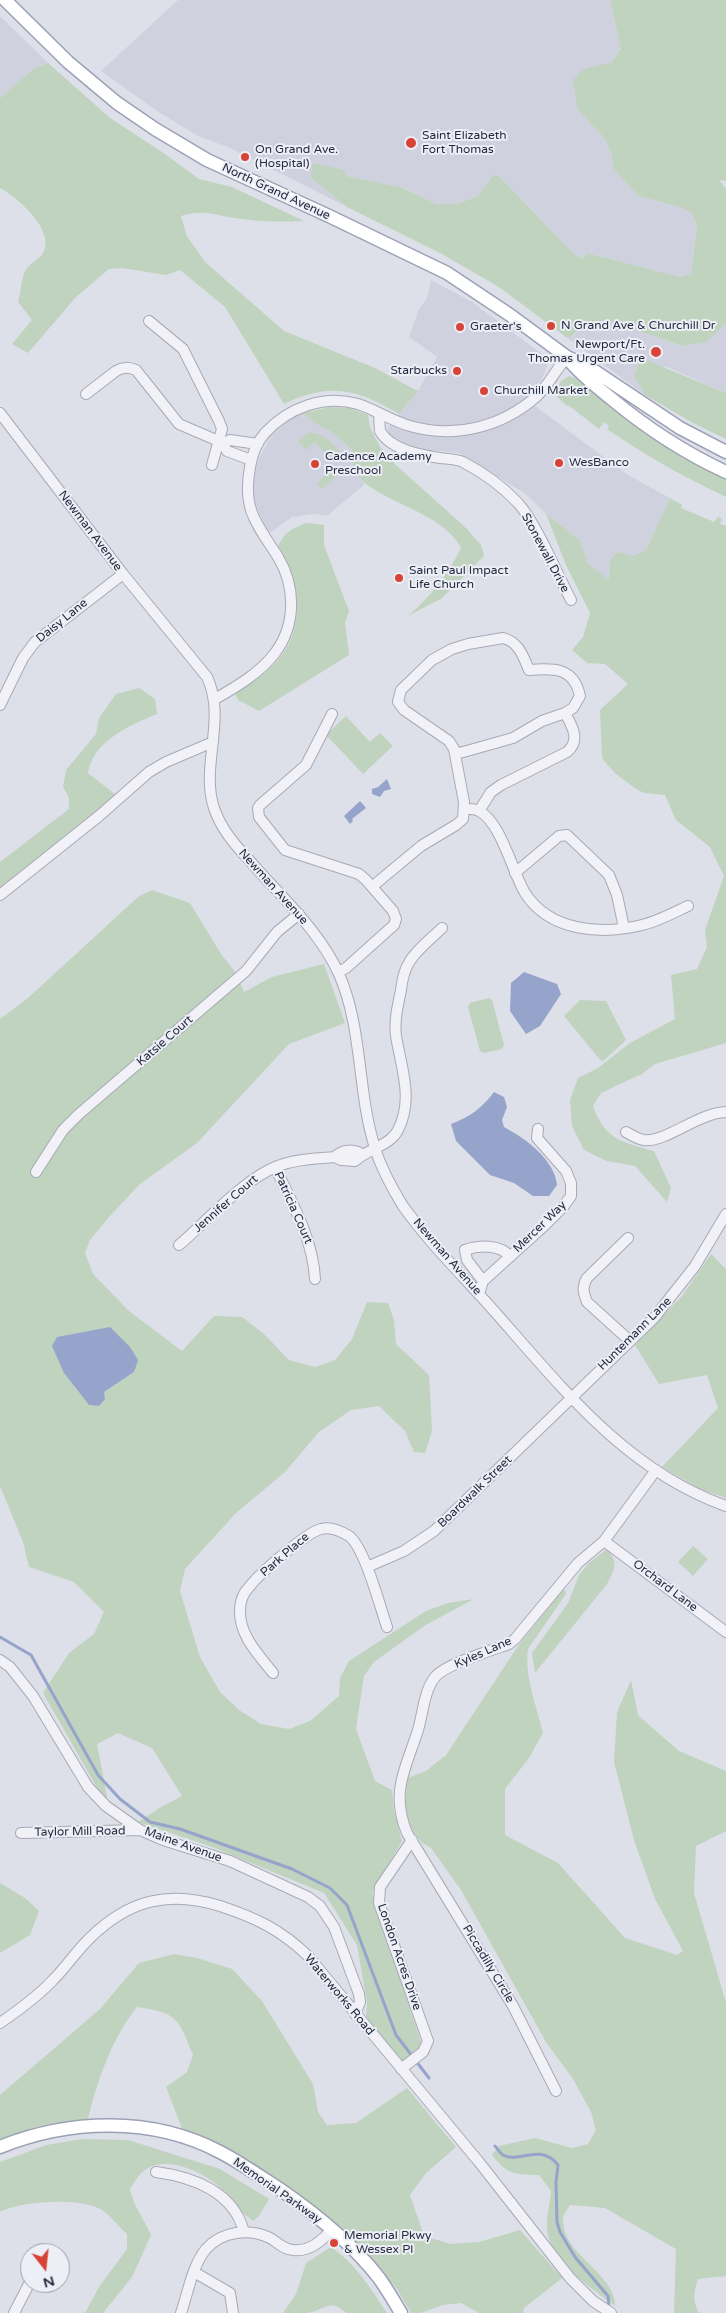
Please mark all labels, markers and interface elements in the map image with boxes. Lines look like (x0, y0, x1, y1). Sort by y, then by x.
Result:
place label: Saint Elizabeth Fort Thomas (422, 129, 507, 157)
marker: Saint Elizabeth Fort Thomas (404, 136, 418, 150)
place label: On Grand Ave. (Hospital) (255, 143, 338, 171)
marker: On Grand Ave. (Hospital) (239, 151, 251, 163)
street label: North Grand Avenue (220, 161, 332, 223)
place label: N Grand Ave & Churchill Dr (561, 319, 715, 333)
place label: Graeter's (470, 320, 522, 334)
marker: N Grand Ave & Churchill Dr (545, 320, 557, 332)
marker: Graeter's (454, 321, 466, 333)
place label: Newport/Ft. Thomas Urgent Care (528, 338, 645, 366)
marker: Newport/Ft. Thomas Urgent Care (649, 345, 663, 359)
place label: Starbucks (390, 364, 447, 378)
marker: Starbucks (451, 365, 463, 377)
place label: Churchill Market (494, 384, 588, 398)
marker: Churchill Market (478, 385, 490, 397)
place label: Cadence Academy Preschool (325, 450, 432, 478)
place label: WesBanco (569, 456, 629, 470)
marker: WesBanco (553, 457, 565, 469)
marker: Cadence Academy Preschool (309, 458, 321, 470)
street label: Newman Avenue (55, 488, 125, 574)
street label: Stonewall Drive (518, 511, 572, 595)
place label: Saint Paul Impact Life Church (409, 564, 508, 592)
marker: Saint Paul Impact Life Church (393, 572, 405, 584)
street label: Daisy Lane (34, 596, 90, 646)
street label: Newman Avenue (235, 846, 311, 928)
street label: Katsie Court (134, 1013, 196, 1069)
street label: Patricia Court (271, 1170, 315, 1246)
street label: Jennifer Court (191, 1172, 261, 1236)
street label: Mercer Way (510, 1198, 570, 1256)
street label: Newman Avenue (410, 1216, 484, 1298)
street label: Huntemann Lane (595, 1294, 675, 1374)
street label: Boardwalk Street (435, 1453, 515, 1531)
street label: Park Place (258, 1530, 312, 1580)
street label: Orchard Lane (630, 1557, 700, 1615)
street label: Kyles Lane (452, 1634, 514, 1672)
street label: Taylor Mill Road (34, 1824, 126, 1840)
street label: Maine Avenue (142, 1824, 224, 1866)
street label: London Acres Drive (374, 1902, 424, 2012)
street label: Piccadilly Circle (459, 1922, 517, 2006)
street label: Waterworks Road (301, 1952, 377, 2038)
street label: Memorial Parkway (230, 2155, 324, 2227)
place label: Memorial Pkwy & Wessex Pl (344, 2229, 431, 2257)
marker: Memorial Pkwy & Wessex Pl (328, 2237, 340, 2249)
north arrow (20, 2243, 70, 2293)
text: N (41, 2272, 57, 2292)

